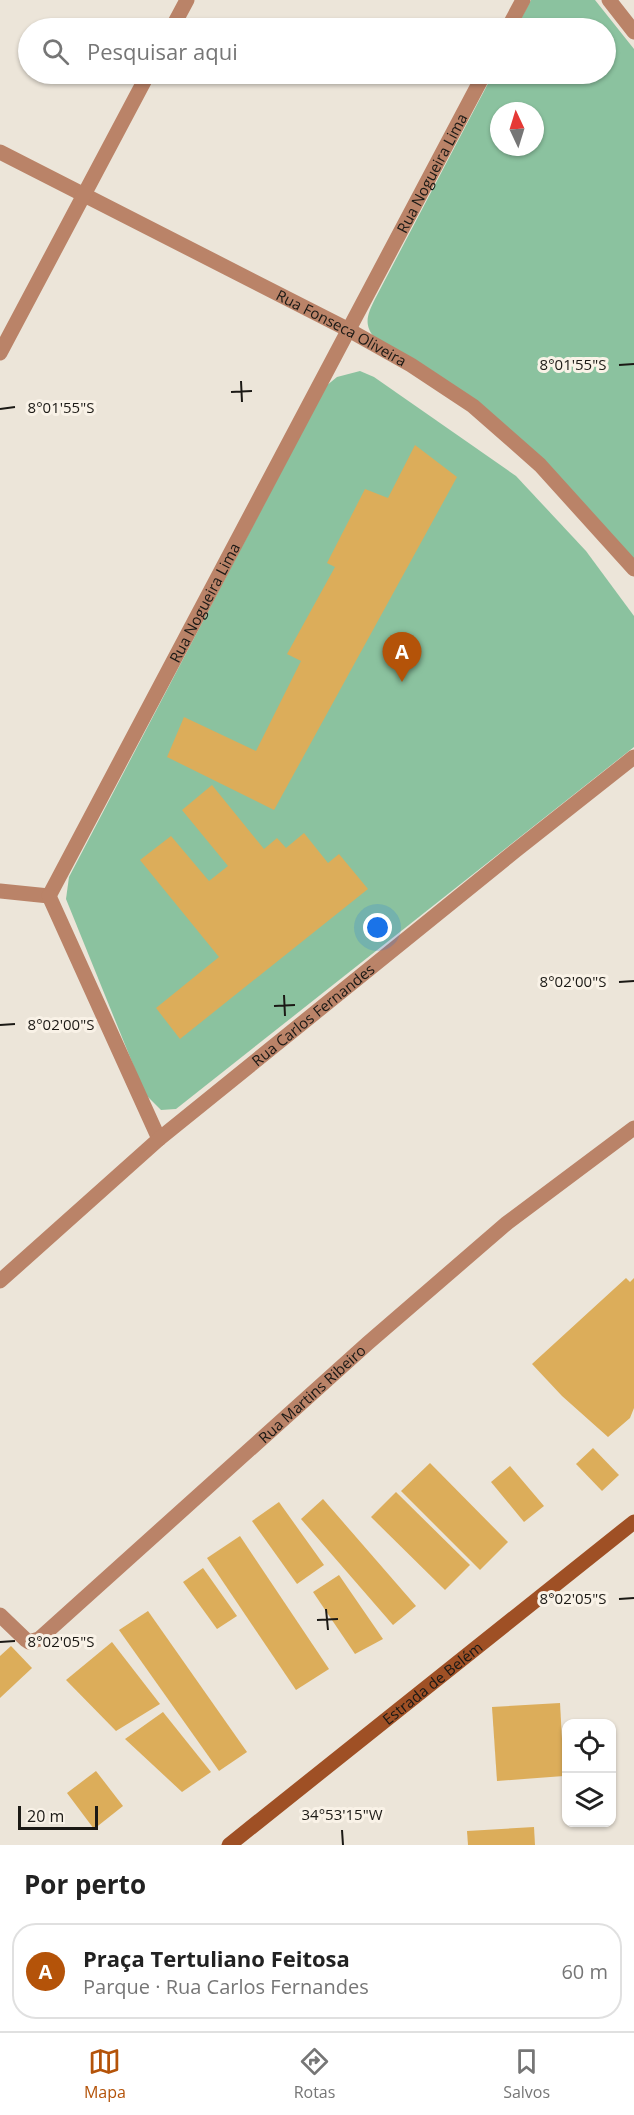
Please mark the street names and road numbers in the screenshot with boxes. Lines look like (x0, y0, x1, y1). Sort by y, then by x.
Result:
street label: Rua Nogueira Lima (392, 110, 472, 236)
street label: Rua Fonseca Oliveira (273, 285, 410, 371)
street label: Rua Nogueira Lima (164, 539, 244, 666)
street label: Rua Carlos Fernandes (247, 959, 378, 1070)
street label: Rua Martins Ribeiro (254, 1340, 370, 1447)
street label: Estrada de Belém (378, 1637, 486, 1729)

